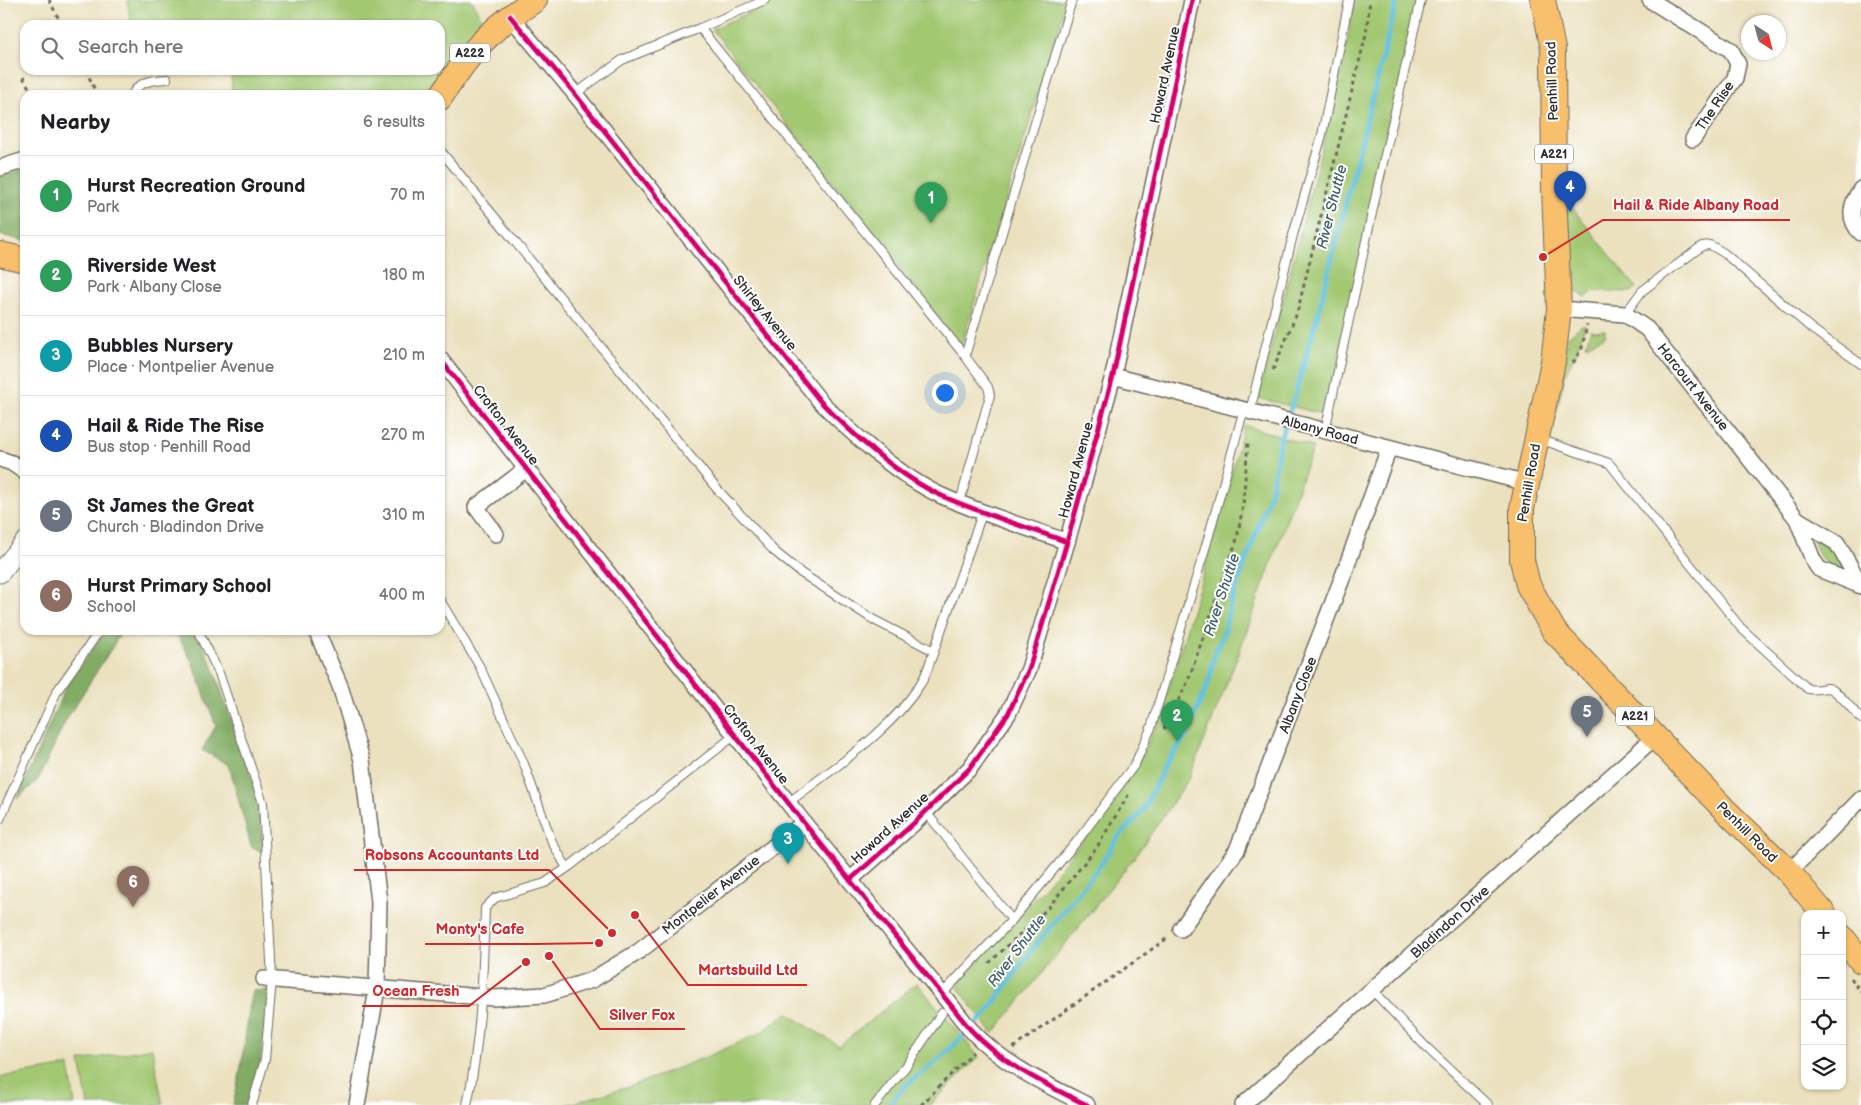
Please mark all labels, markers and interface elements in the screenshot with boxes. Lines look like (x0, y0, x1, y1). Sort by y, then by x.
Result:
north arrow (1741, 15, 1786, 60)
search box (20, 20, 445, 75)
street label: Howard Avenue (1146, 25, 1184, 125)
icon: search (38, 34, 66, 62)
text: Search here (78, 36, 183, 59)
street label: Penhill Road (1542, 41, 1562, 121)
road number: A222 (450, 44, 490, 62)
street label: The Rise (1692, 78, 1738, 134)
text: Nearby (40, 110, 110, 135)
text: 6 results (363, 113, 425, 132)
road number: A221 (1535, 144, 1573, 164)
water label: River Shuttle (1312, 163, 1352, 251)
pin: 4 (1554, 171, 1586, 212)
text: Hurst Recreation Ground (87, 175, 305, 198)
pin: 1 (915, 182, 947, 223)
text: 1 (53, 186, 59, 205)
text: 70 m (390, 186, 425, 205)
callout: Hail & Ride Albany Road (1603, 190, 1790, 220)
text: Hail & Ride Albany Road (1613, 196, 1779, 215)
text: Park (87, 198, 119, 217)
text: Riverside West (87, 255, 216, 278)
text: 2 (51, 266, 61, 285)
text: 180 m (383, 266, 425, 285)
street label: Shirley Avenue (729, 272, 801, 354)
text: Park · Albany Close (87, 278, 222, 297)
text: Bubbles Nursery (87, 335, 233, 358)
street label: Harcourt Avenue (1654, 340, 1732, 434)
text: 3 (51, 346, 61, 365)
text: 210 m (383, 346, 425, 365)
text: Place · Montpelier Avenue (87, 358, 274, 377)
your location (932, 380, 958, 406)
street label: Crofton Avenue (469, 381, 543, 469)
street label: Albany Road (1280, 412, 1360, 448)
text: Hail & Ride The Rise (87, 415, 264, 438)
street label: Howard Avenue (1055, 420, 1097, 520)
text: 4 (51, 426, 61, 445)
text: 270 m (381, 426, 425, 445)
text: Bus stop · Penhill Road (87, 438, 251, 457)
street label: Penhill Road (1514, 442, 1544, 524)
text: St James the Great (87, 495, 254, 518)
text: 5 (51, 506, 61, 525)
text: 310 m (382, 506, 425, 525)
text: Church · Bladindon Drive (87, 518, 264, 537)
water label: River Shuttle (1200, 551, 1244, 639)
text: Hurst Primary School (87, 575, 271, 598)
text: 6 (51, 586, 61, 605)
text: 400 m (379, 586, 425, 605)
text: School (87, 598, 136, 617)
street label: Albany Close (1276, 654, 1320, 736)
pin: 5 (1571, 696, 1603, 737)
street label: Crofton Avenue (719, 700, 793, 788)
pin: 2 (1161, 700, 1193, 741)
road number: A221 (1616, 706, 1654, 726)
street label: Howard Avenue (848, 789, 932, 867)
street label: Penhill Road (1713, 798, 1781, 866)
pin: 3 (772, 823, 804, 864)
callout: Robsons Accountants Ltd (354, 840, 549, 870)
text: Robsons Accountants Ltd (365, 846, 539, 865)
street label: Montpelier Avenue (659, 852, 763, 938)
pin: 6 (117, 866, 149, 907)
street label: Bladindon Drive (1407, 882, 1493, 962)
map controls (1801, 910, 1846, 1090)
button: + (1801, 910, 1846, 955)
water label: River Shuttle (984, 911, 1051, 991)
callout: Monty's Cafe (425, 914, 534, 944)
text: Monty's Cafe (436, 920, 525, 939)
callout: Martsbuild Ltd (688, 955, 807, 985)
button: − (1801, 955, 1846, 1000)
text: Martsbuild Ltd (698, 961, 798, 980)
callout: Ocean Fresh (362, 976, 469, 1006)
text: Ocean Fresh (373, 982, 459, 1001)
callout: Silver Fox (600, 999, 685, 1029)
button: locate (1801, 1000, 1846, 1045)
text: Silver Fox (609, 1006, 675, 1025)
button: layers (1801, 1045, 1846, 1090)

